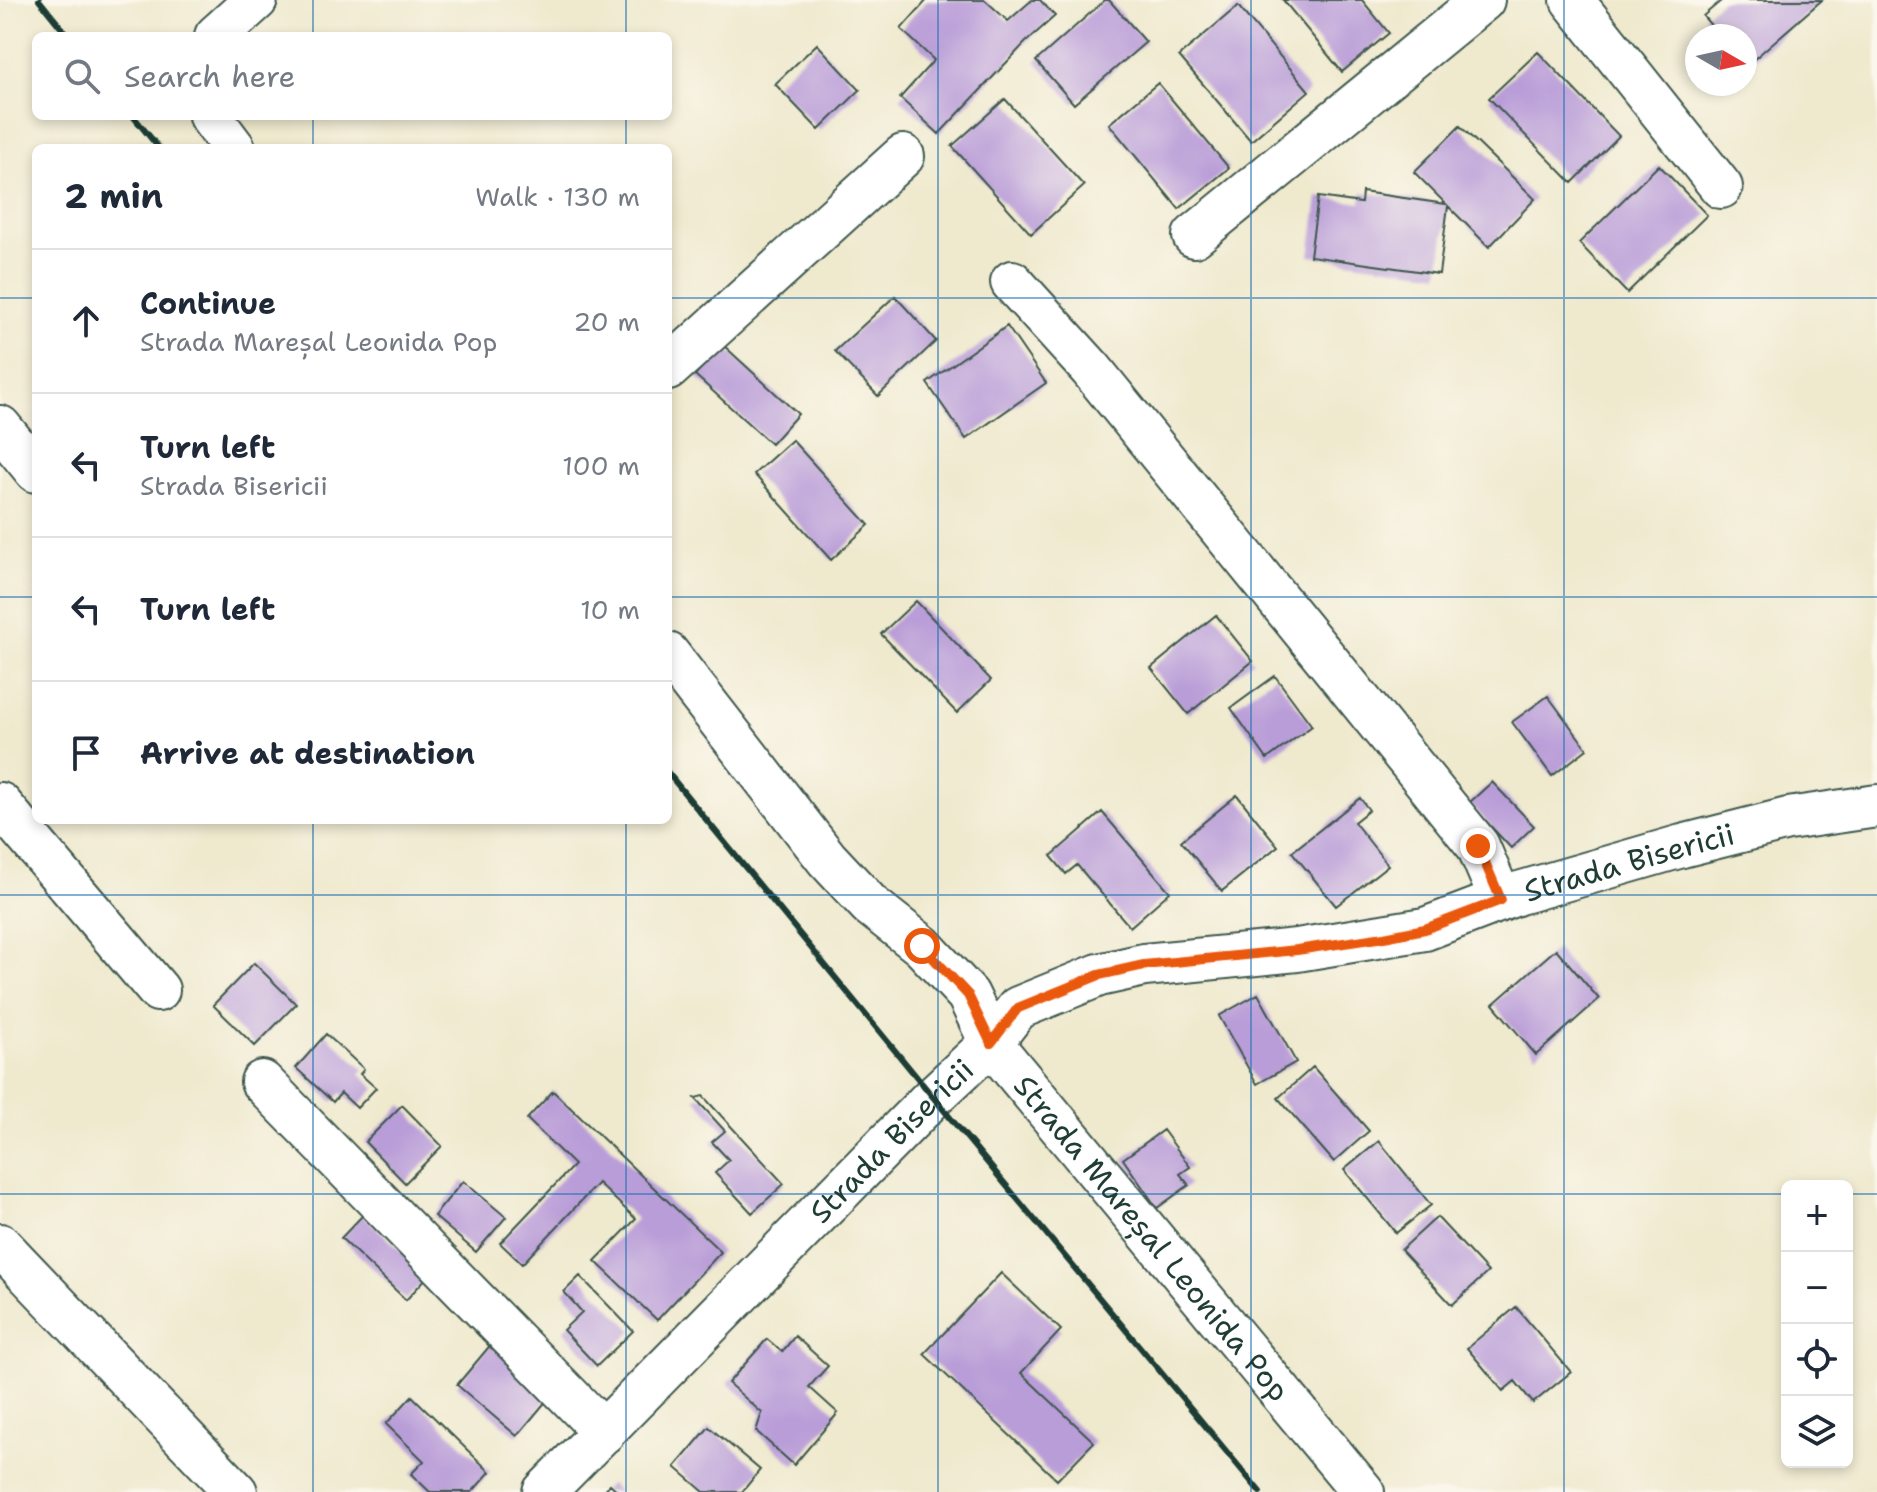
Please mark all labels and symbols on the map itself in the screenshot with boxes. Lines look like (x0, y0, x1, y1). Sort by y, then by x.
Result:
north arrow (1685, 24, 1757, 96)
street label: Strada Bisericii (1519, 813, 1739, 911)
route end (1460, 828, 1496, 864)
route start (904, 928, 940, 964)
street label: Strada Bisericii (800, 1049, 982, 1232)
street label: Strada Mareșal Leonida Pop (1005, 1066, 1300, 1410)

